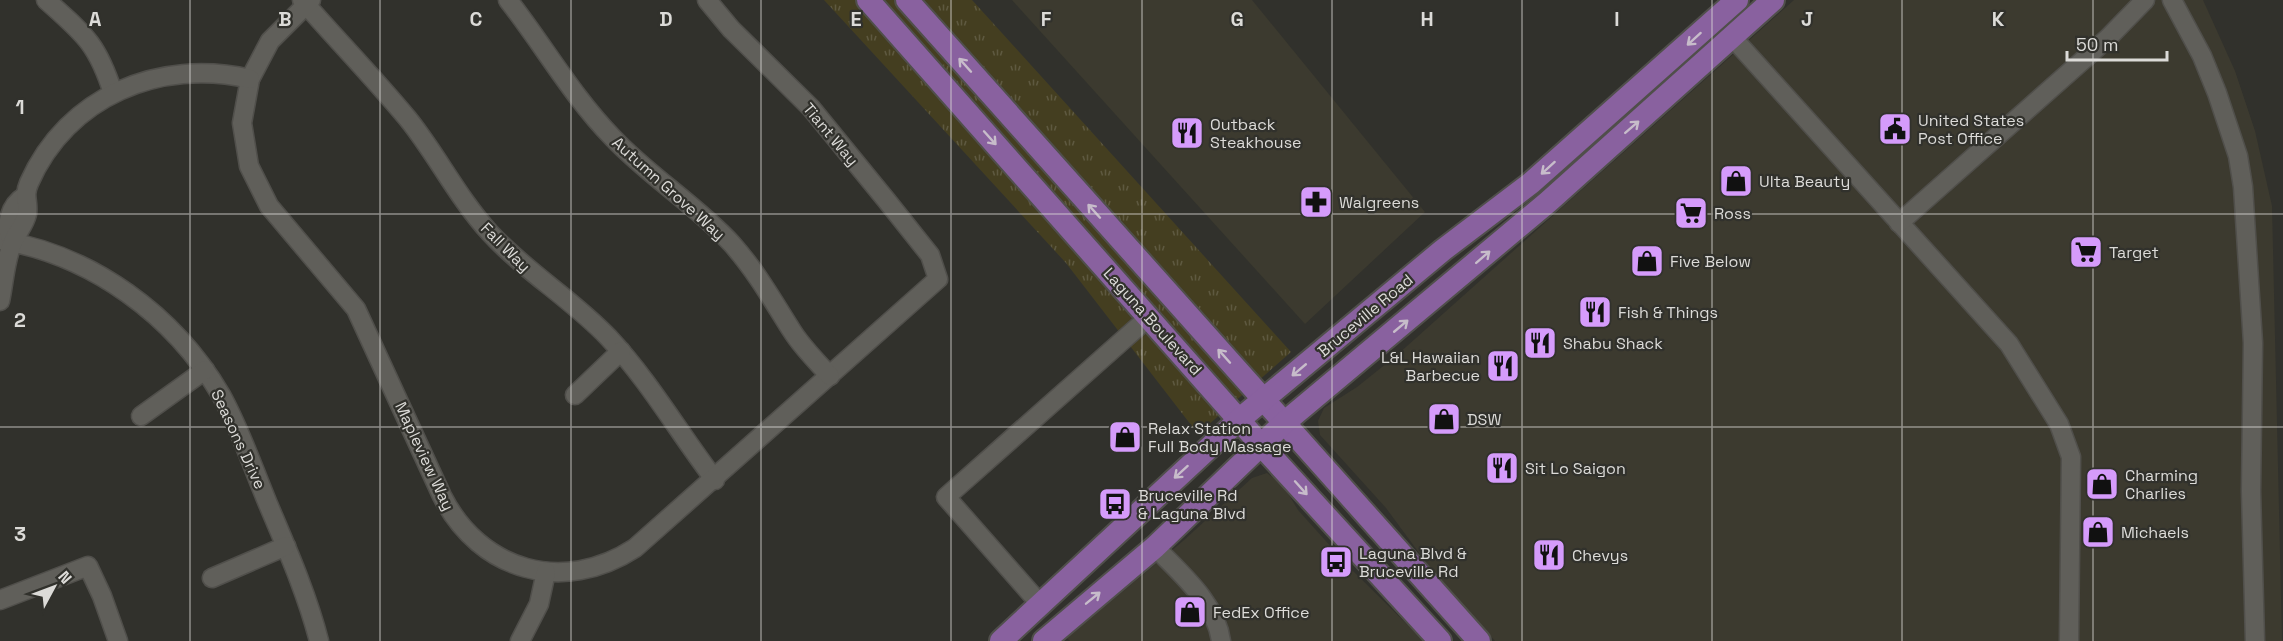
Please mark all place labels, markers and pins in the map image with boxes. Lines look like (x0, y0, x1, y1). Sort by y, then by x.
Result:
place label: United States Post Office (1918, 110, 2024, 149)
public building icon: United States Post Office (1877, 111, 1913, 147)
place label: Outback Steakhouse (1210, 114, 1302, 153)
restaurant icon: Outback Steakhouse (1169, 115, 1205, 151)
shop icon: Ulta Beauty (1718, 163, 1754, 199)
place label: Ulta Beauty (1759, 171, 1850, 192)
pharmacy icon: Walgreens (1298, 184, 1334, 220)
place label: Walgreens (1339, 192, 1419, 213)
supermarket icon: Ross (1673, 195, 1709, 231)
place label: Ross (1714, 203, 1751, 224)
supermarket icon: Target (2068, 234, 2104, 270)
place label: Target (2109, 242, 2159, 263)
shop icon: Five Below (1629, 243, 1665, 279)
place label: Five Below (1670, 251, 1751, 272)
restaurant icon: Fish & Things (1577, 294, 1613, 330)
place label: Fish & Things (1618, 302, 1718, 323)
restaurant icon: Shabu Shack (1522, 325, 1558, 361)
place label: Shabu Shack (1563, 333, 1663, 354)
place label: L&L Hawaiian Barbecue (1381, 347, 1480, 386)
restaurant icon: L&L Hawaiian Barbecue (1485, 348, 1521, 384)
shop icon: DSW (1426, 401, 1462, 437)
place label: DSW (1467, 409, 1501, 430)
place label: Relax Station Full Body Massage (1148, 418, 1292, 457)
shop icon: Relax Station Full Body Massage (1107, 419, 1143, 455)
restaurant icon: Sit Lo Saigon (1484, 450, 1520, 486)
place label: Sit Lo Saigon (1525, 458, 1626, 479)
place label: Charming Charlies (2125, 465, 2198, 504)
shop icon: Charming Charlies (2084, 466, 2120, 502)
place label: Bruceville Rd & Laguna Blvd (1138, 485, 1246, 524)
bus stop icon: Bruceville Rd & Laguna Blvd (1097, 486, 1133, 522)
shop icon: Michaels (2080, 514, 2116, 550)
place label: Michaels (2121, 522, 2189, 543)
restaurant icon: Chevys (1531, 537, 1567, 573)
place label: Laguna Blvd & Bruceville Rd (1359, 543, 1467, 582)
bus stop icon: Laguna Blvd & Bruceville Rd (1318, 544, 1354, 580)
place label: Chevys (1572, 545, 1628, 566)
shop icon: FedEx Office (1172, 594, 1208, 630)
place label: FedEx Office (1213, 602, 1309, 623)

